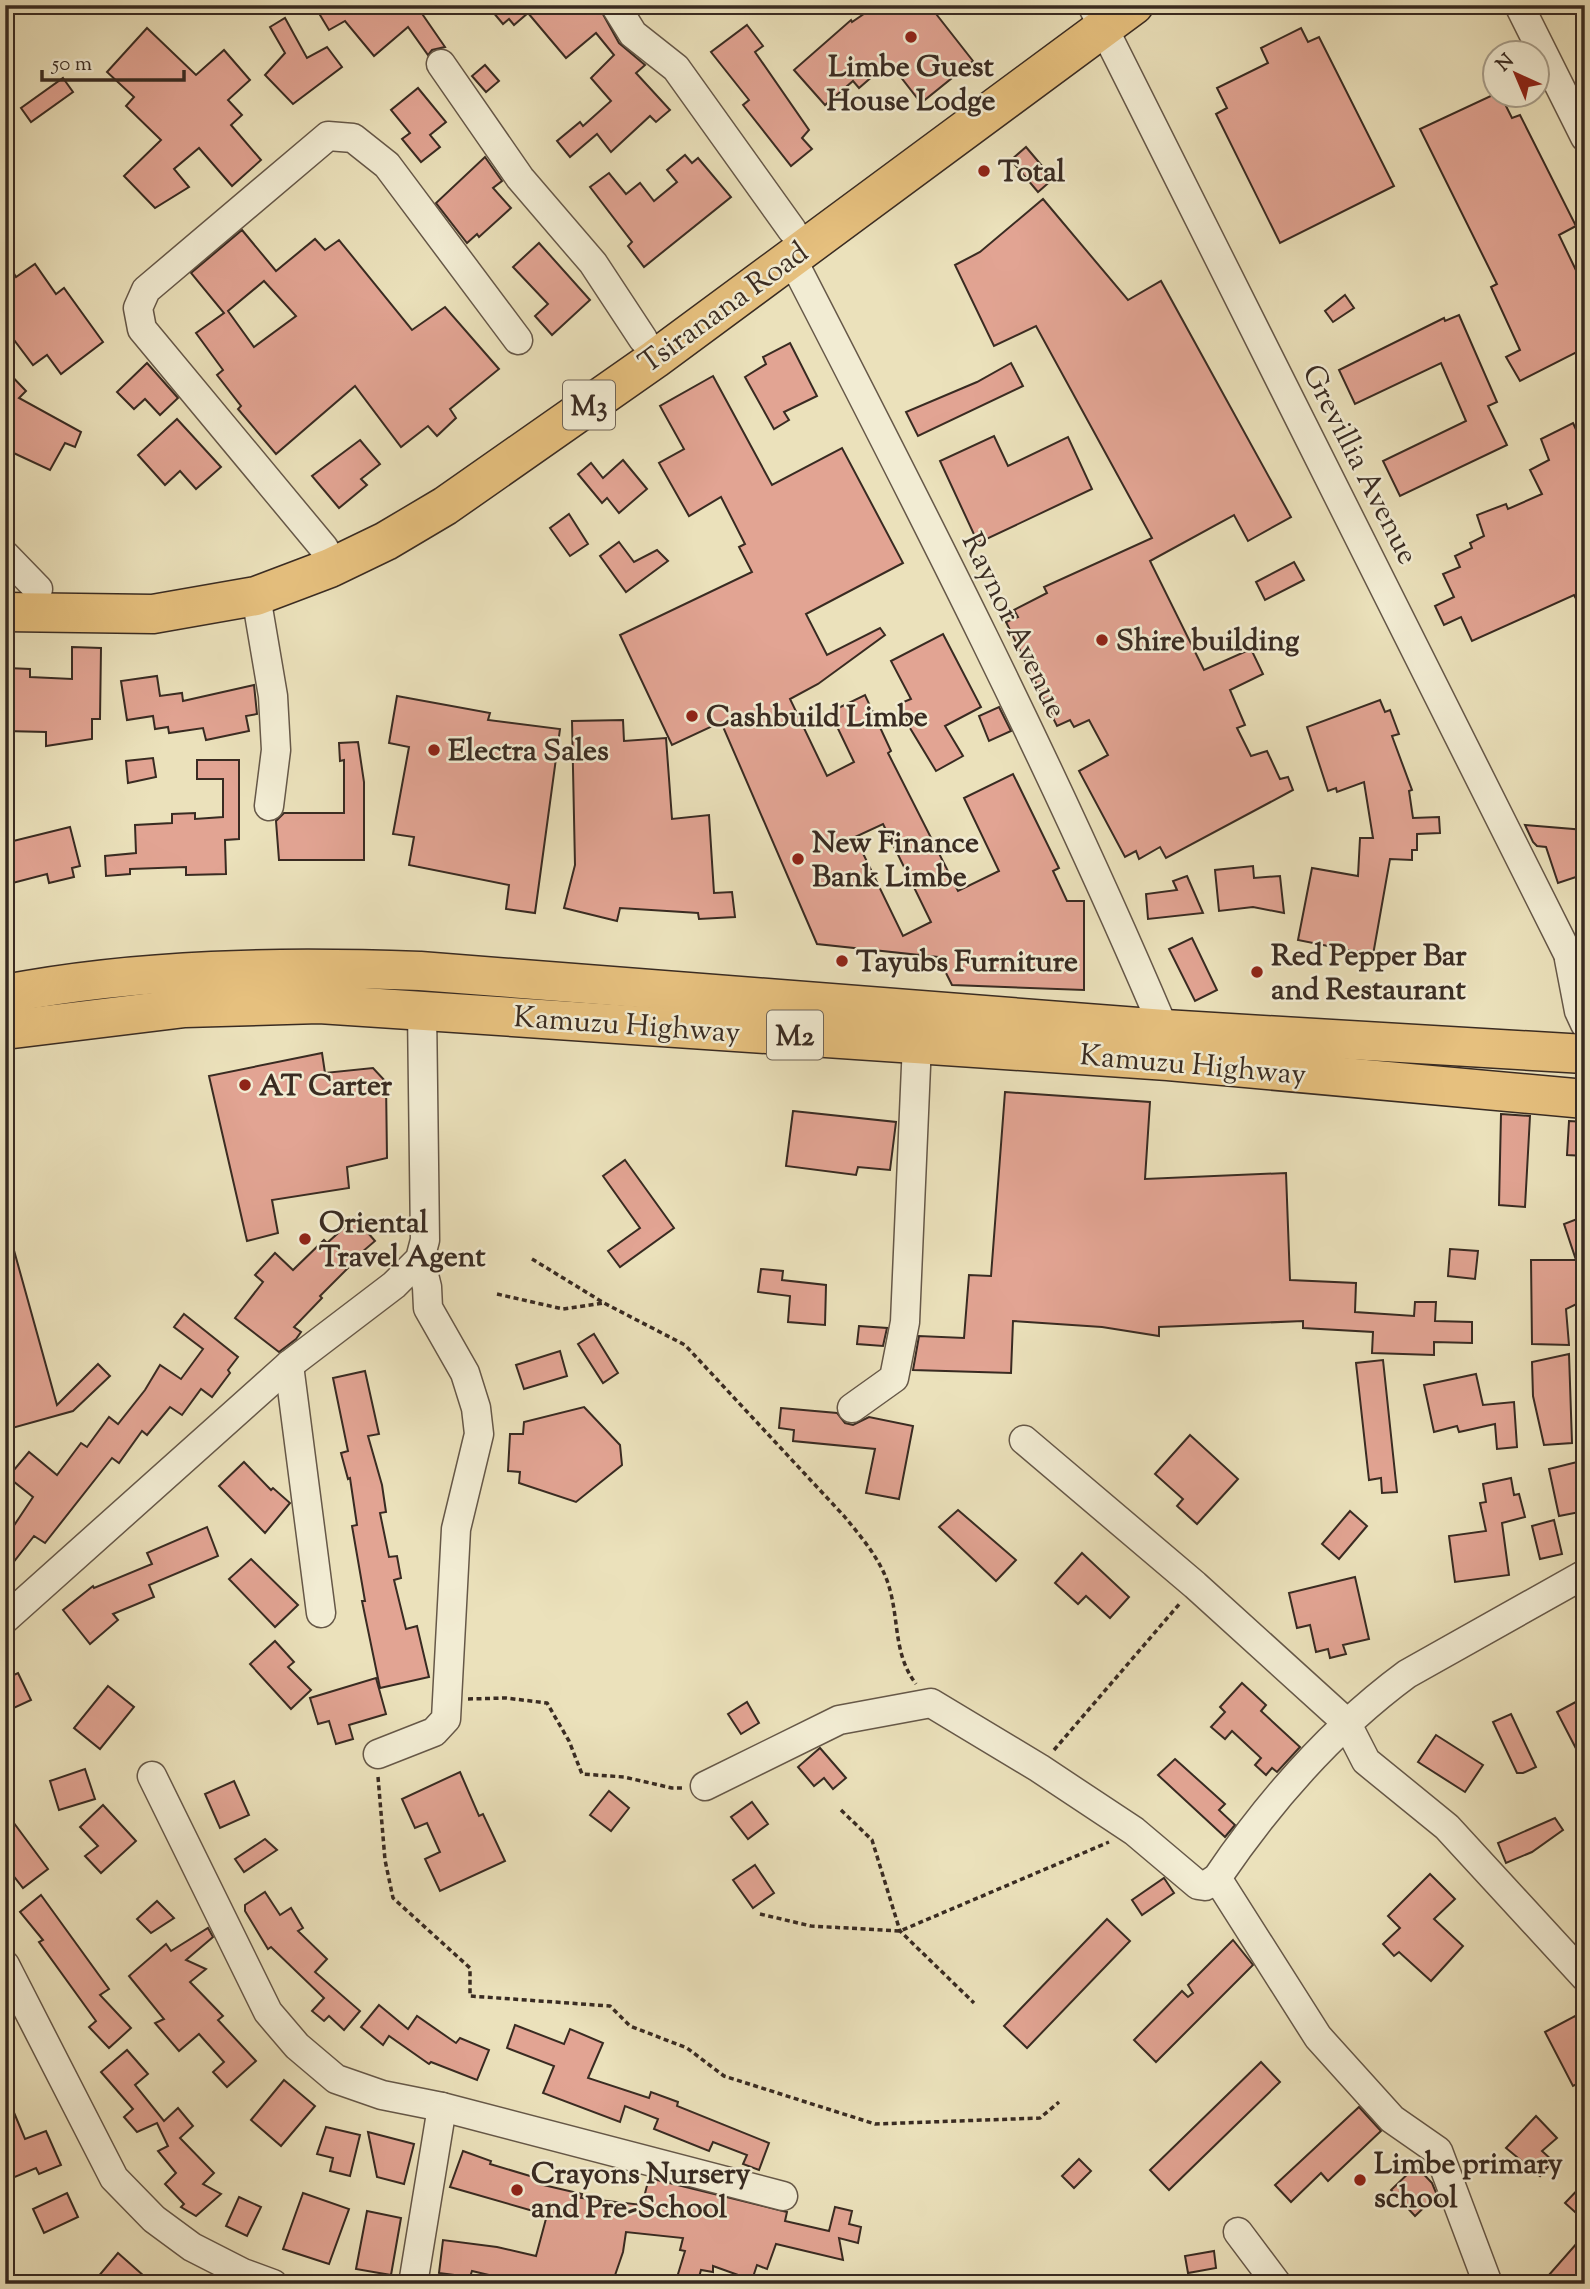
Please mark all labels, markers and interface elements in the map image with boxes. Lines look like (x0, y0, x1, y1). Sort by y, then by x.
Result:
marker: Limbe Guest House Lodge (903, 29, 919, 45)
scale bar (42, 38, 184, 82)
north arrow (1482, 38, 1552, 108)
place label: Limbe Guest House Lodge (826, 47, 996, 124)
text: N (1491, 49, 1521, 79)
text: 50 m (51, 50, 92, 80)
place label: Total (998, 152, 1066, 195)
marker: Total (976, 163, 992, 179)
street label: Tsiranana Road (631, 233, 818, 385)
street label: Grevillia Avenue (1290, 358, 1428, 573)
road number: M3 (563, 380, 615, 430)
street label: Raynor Avenue (949, 526, 1076, 726)
place label: Shire building (1116, 621, 1300, 664)
marker: Shire building (1094, 632, 1110, 648)
place label: Cashbuild Limbe (706, 697, 928, 740)
marker: Cashbuild Limbe (684, 708, 700, 724)
place label: Electra Sales (448, 731, 609, 774)
marker: Electra Sales (426, 742, 442, 758)
place label: New Finance Bank Limbe (812, 823, 979, 900)
marker: New Finance Bank Limbe (790, 851, 806, 867)
place label: Red Pepper Bar and Restaurant (1271, 936, 1467, 1013)
place label: Tayubs Furniture (856, 942, 1078, 985)
marker: Tayubs Furniture (834, 953, 850, 969)
marker: Red Pepper Bar and Restaurant (1249, 964, 1265, 980)
street label: Kamuzu Highway (512, 997, 742, 1056)
road number: M2 (767, 1010, 823, 1060)
street label: Kamuzu Highway (1078, 1035, 1308, 1098)
place label: AT Carter (259, 1066, 393, 1109)
marker: AT Carter (237, 1077, 253, 1093)
place label: Oriental Travel Agent (319, 1203, 486, 1280)
marker: Oriental Travel Agent (297, 1231, 313, 1247)
place label: Limbe primary school (1374, 2144, 1563, 2221)
place label: Crayons Nursery and Pre-School (531, 2154, 750, 2231)
marker: Limbe primary school (1352, 2172, 1368, 2188)
marker: Crayons Nursery and Pre-School (509, 2182, 525, 2198)

